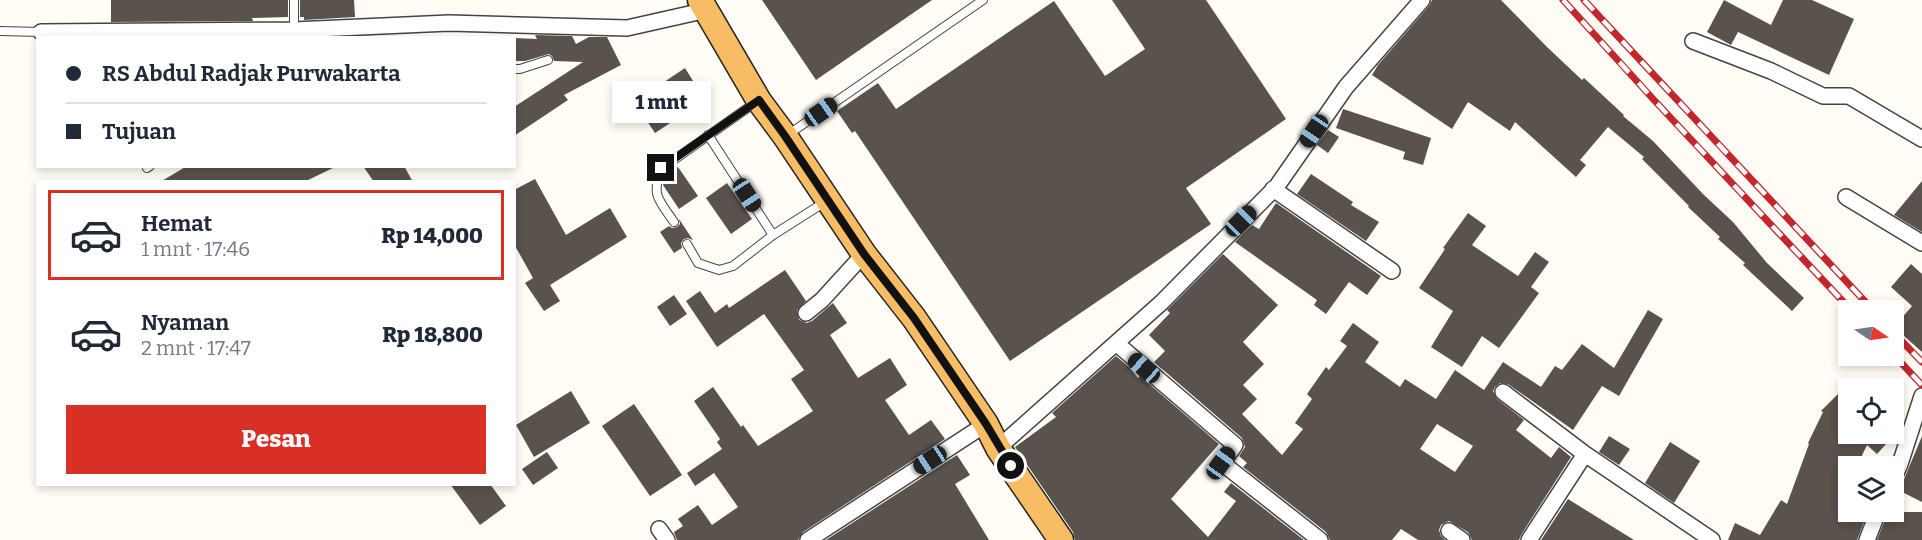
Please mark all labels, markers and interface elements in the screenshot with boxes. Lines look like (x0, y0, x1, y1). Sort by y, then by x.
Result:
text: RS Abdul Radjak Purwakarta (102, 60, 401, 87)
callout: 1 mnt (612, 81, 710, 123)
text: 1 mnt (635, 90, 688, 114)
car (801, 94, 841, 130)
car (1296, 111, 1332, 151)
text: Tujuan (102, 118, 176, 145)
route end (647, 154, 674, 181)
car (730, 175, 764, 215)
car (1222, 202, 1260, 240)
icon: car (69, 208, 123, 262)
text: Hemat (141, 210, 212, 237)
text: Rp 14,000 (381, 222, 483, 249)
text: 1 mnt · 17:46 (141, 237, 250, 261)
north arrow (1838, 300, 1904, 366)
map controls (1838, 300, 1904, 522)
icon: car (69, 307, 123, 361)
text: Nyaman (141, 309, 229, 336)
text: Rp 18,800 (382, 321, 483, 348)
text: 2 mnt · 17:47 (141, 336, 251, 360)
car (1125, 349, 1163, 387)
button: locate (1838, 378, 1904, 444)
button: Pesan (66, 405, 486, 474)
car (910, 443, 950, 477)
car (1203, 443, 1239, 483)
route start (997, 452, 1024, 479)
button: layers (1838, 456, 1904, 522)

